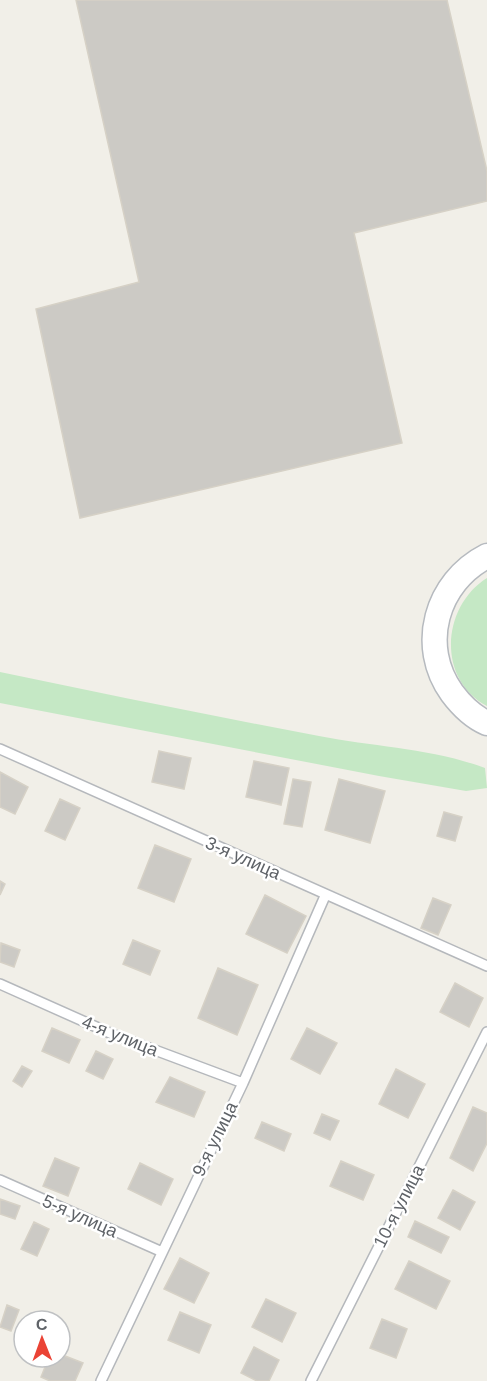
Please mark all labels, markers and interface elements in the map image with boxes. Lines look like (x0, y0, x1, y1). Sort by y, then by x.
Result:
street label: 3-я улица (202, 833, 285, 884)
street label: 4-я улица (79, 1012, 162, 1061)
street label: 9-я улица (188, 1098, 242, 1179)
street label: 10-я улица (370, 1160, 429, 1251)
street label: 5-я улица (39, 1191, 122, 1242)
north arrow (12, 1309, 72, 1369)
text: С (36, 1316, 48, 1333)

